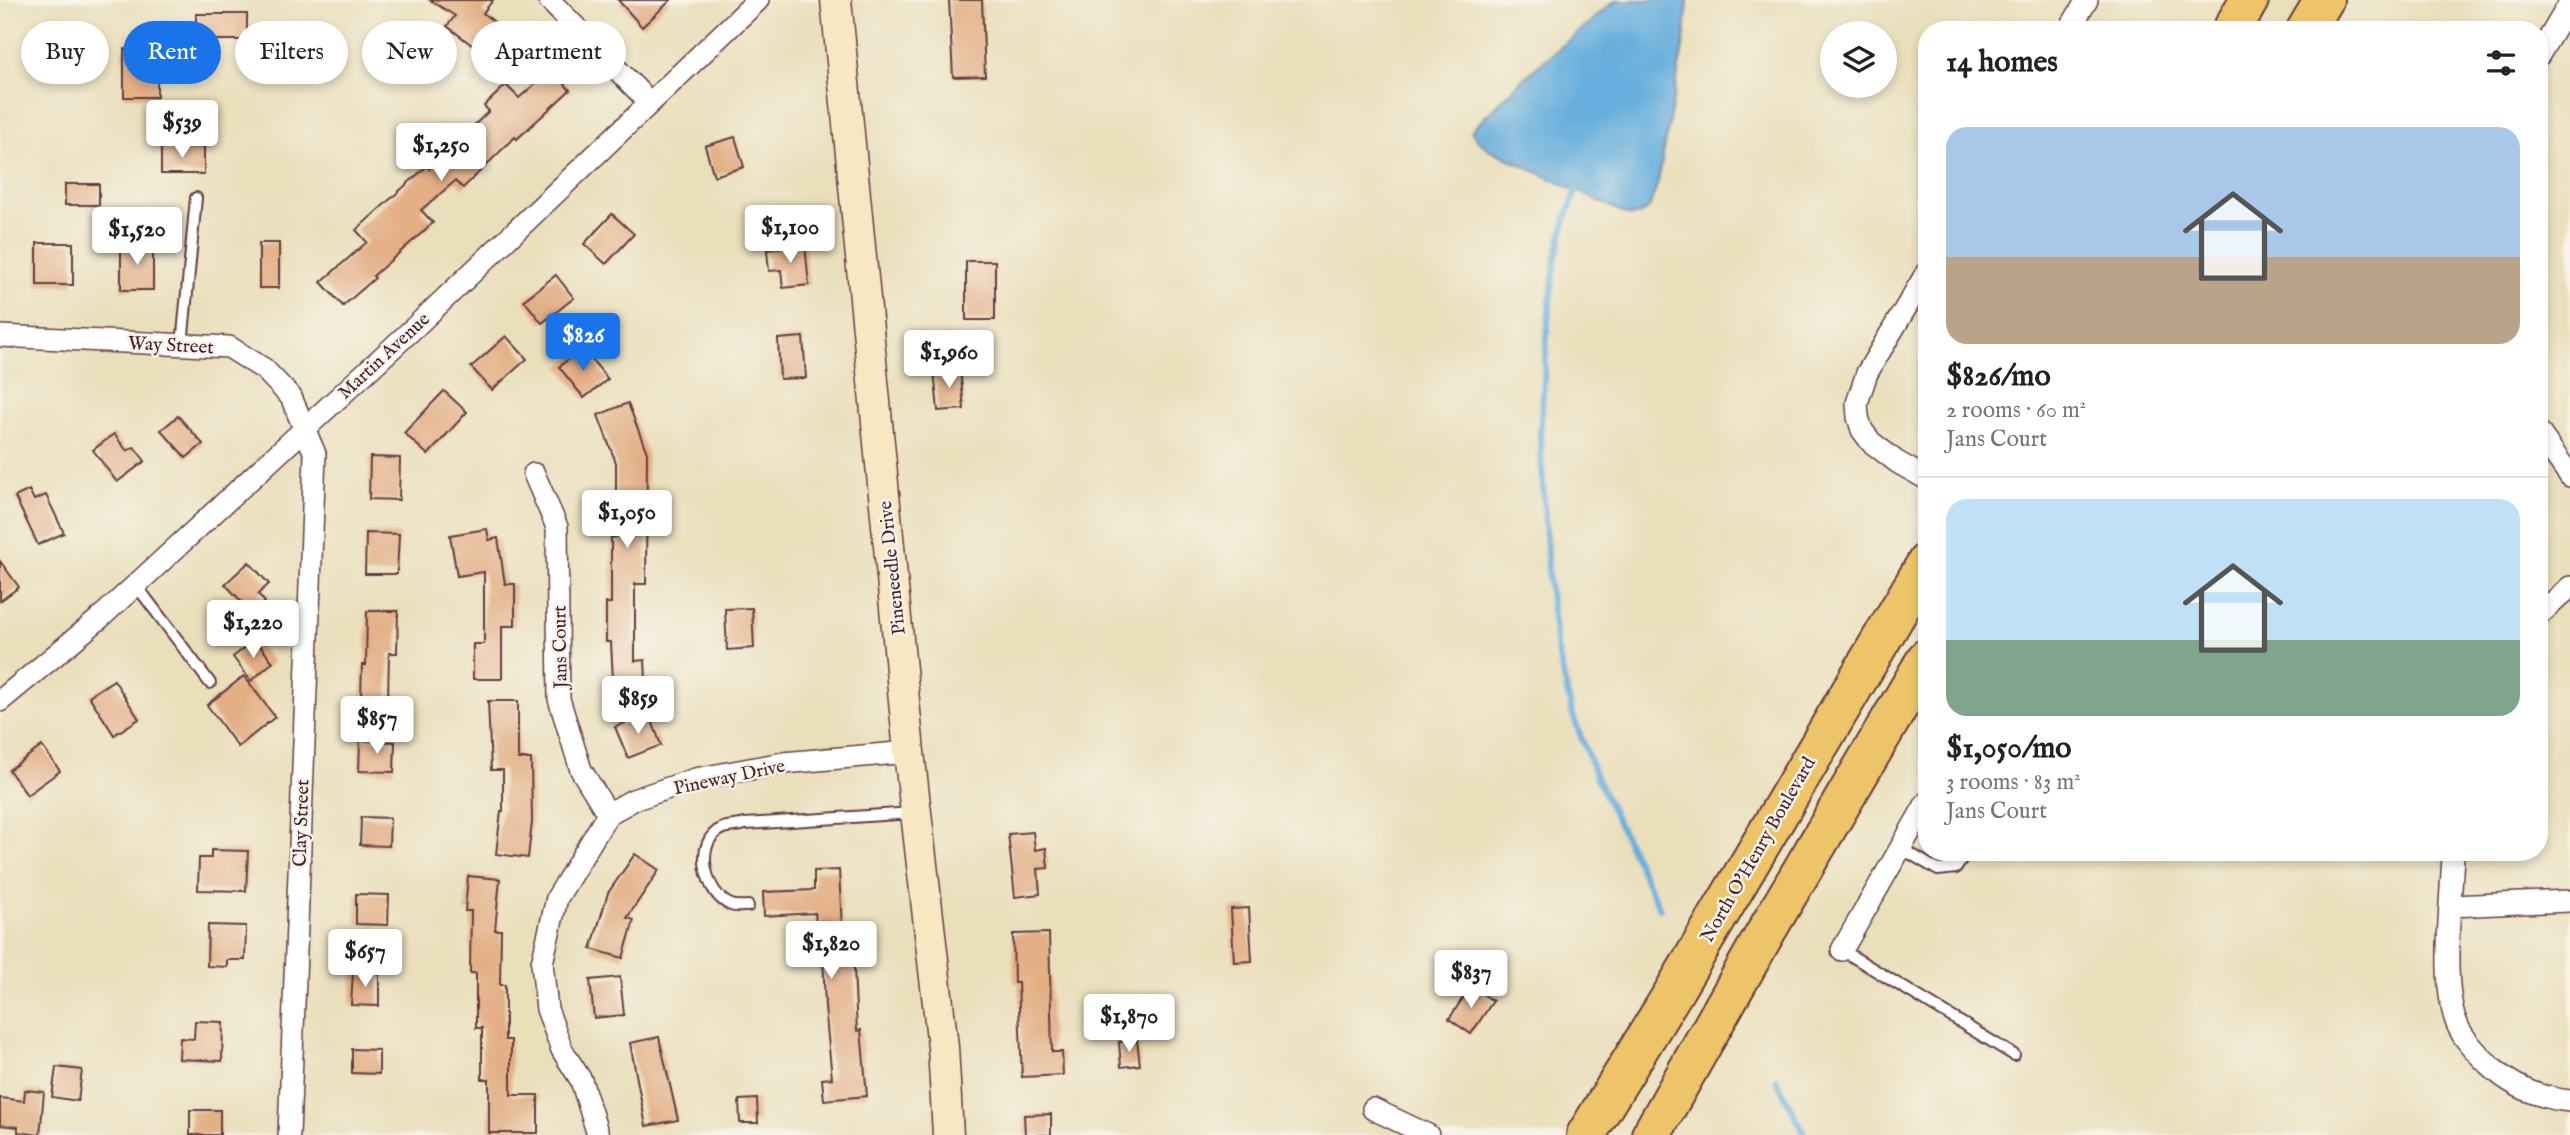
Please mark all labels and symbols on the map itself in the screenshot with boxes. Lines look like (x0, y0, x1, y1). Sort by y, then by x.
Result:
pin: $539 (141, 100, 223, 160)
pin: $1,250 (384, 124, 498, 183)
pin: $1,100 (733, 205, 847, 265)
pin: $1,520 (80, 208, 194, 267)
street label: Martin Avenue (333, 308, 436, 405)
pin: $826 (542, 314, 624, 373)
pin: $1,960 (892, 330, 1006, 390)
street label: Way Street (127, 332, 215, 360)
pin: $1,050 (570, 490, 684, 550)
street label: Pineneedle Drive (874, 499, 912, 636)
pin: $1,220 (196, 600, 310, 660)
street label: Jans Court (548, 605, 574, 691)
pin: $859 (597, 676, 679, 736)
pin: $857 (336, 696, 418, 756)
street label: North O'Henry Boulevard (1696, 752, 1822, 947)
street label: Pineway Drive (672, 754, 788, 801)
street label: Clay Street (288, 778, 316, 867)
pin: $1,820 (774, 922, 888, 981)
pin: $657 (324, 930, 406, 989)
pin: $837 (1430, 950, 1512, 1010)
pin: $1,870 (1072, 995, 1186, 1054)

